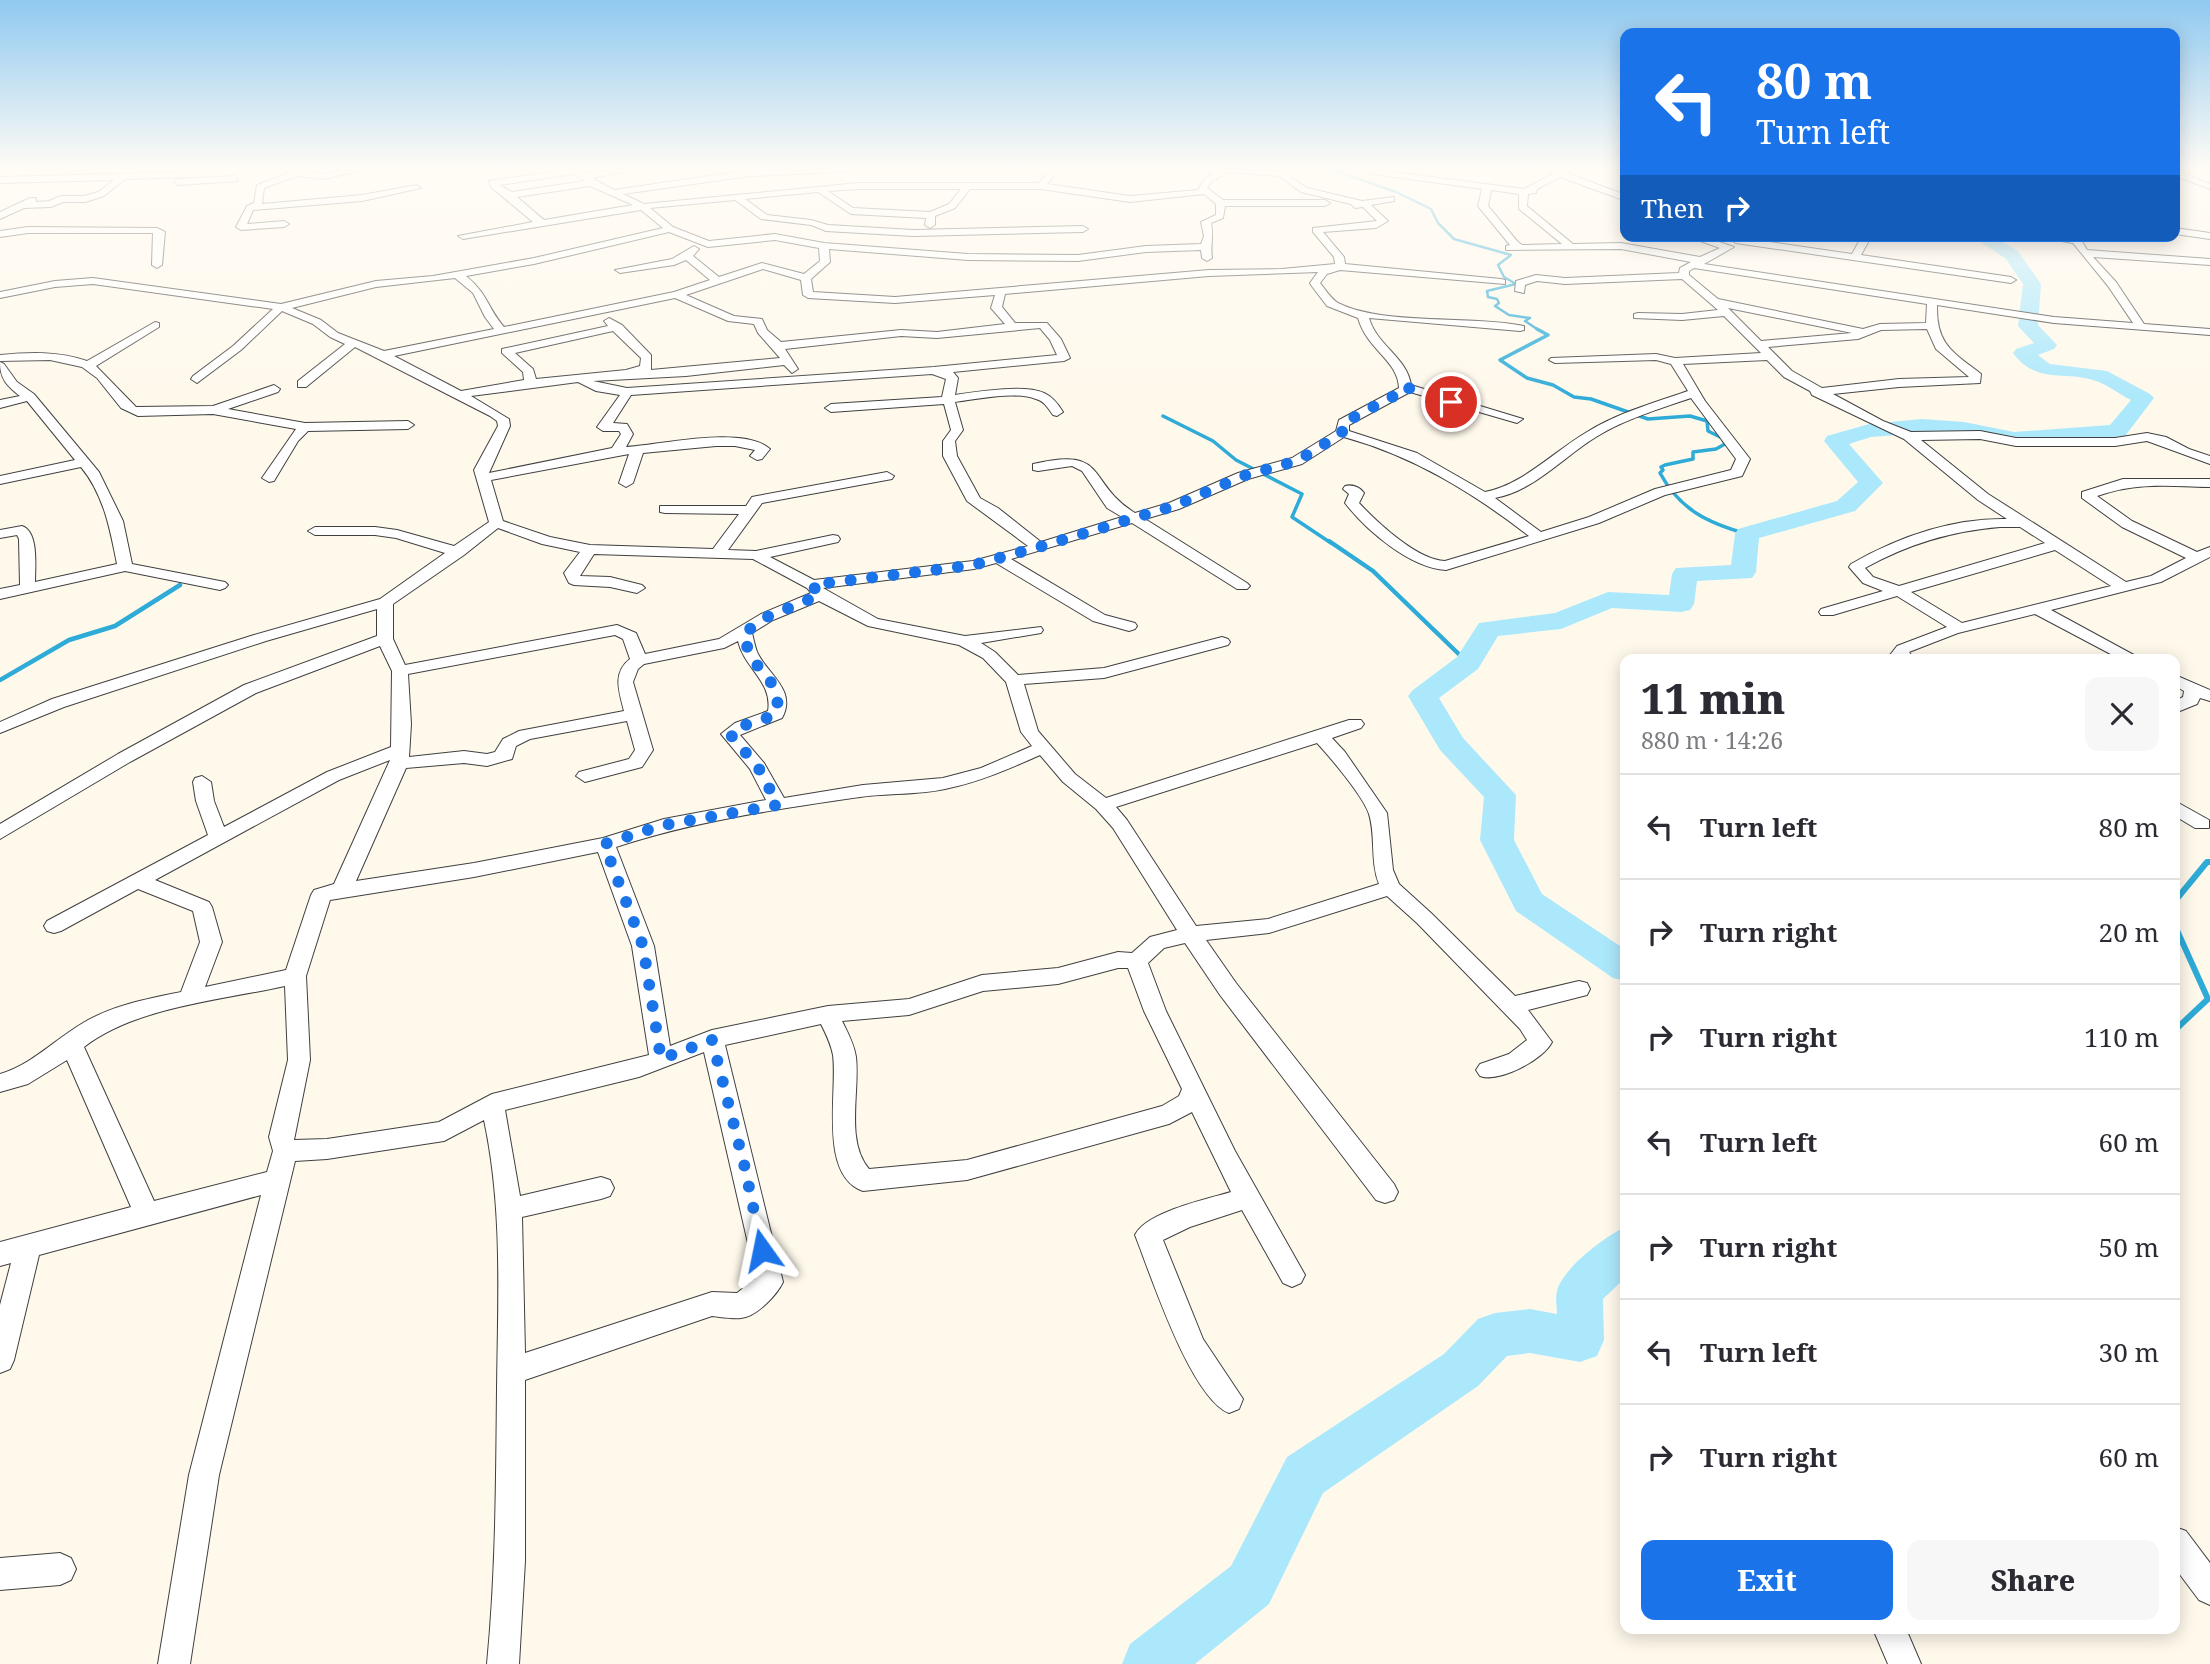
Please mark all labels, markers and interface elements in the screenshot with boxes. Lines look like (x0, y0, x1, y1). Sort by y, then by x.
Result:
text: 80 m (1756, 47, 1872, 113)
icon: left (1641, 56, 1732, 147)
text: Turn left (1756, 110, 1890, 153)
icon: right (1718, 189, 1756, 227)
text: Then (1641, 190, 1704, 226)
pin (1421, 372, 1481, 432)
icon: arrive (1432, 383, 1470, 421)
text: 11 min (1641, 669, 1785, 726)
button: close (2085, 677, 2159, 751)
text: 880 m · 14:26 (1641, 724, 1783, 756)
icon: left (1641, 808, 1679, 846)
text: Turn left (1700, 809, 1817, 845)
text: 80 m (2099, 809, 2159, 845)
icon: right (1641, 913, 1679, 951)
text: Turn right (1700, 914, 1837, 950)
text: 20 m (2099, 914, 2159, 950)
icon: right (1641, 1018, 1679, 1056)
text: Turn right (1700, 1019, 1837, 1055)
text: 110 m (2084, 1019, 2159, 1055)
icon: left (1641, 1123, 1679, 1161)
text: Turn left (1700, 1124, 1817, 1160)
text: 60 m (2099, 1124, 2159, 1160)
position arrow (725, 1213, 799, 1287)
icon: right (1641, 1228, 1679, 1266)
text: Turn right (1700, 1229, 1837, 1265)
text: 50 m (2099, 1229, 2159, 1265)
icon: left (1641, 1333, 1679, 1371)
text: Turn left (1700, 1334, 1817, 1370)
text: 30 m (2099, 1334, 2159, 1370)
icon: right (1641, 1438, 1679, 1476)
text: Turn right (1700, 1439, 1837, 1475)
text: 60 m (2099, 1439, 2159, 1475)
button: Exit (1641, 1540, 1893, 1620)
button: Share (1907, 1540, 2159, 1620)

